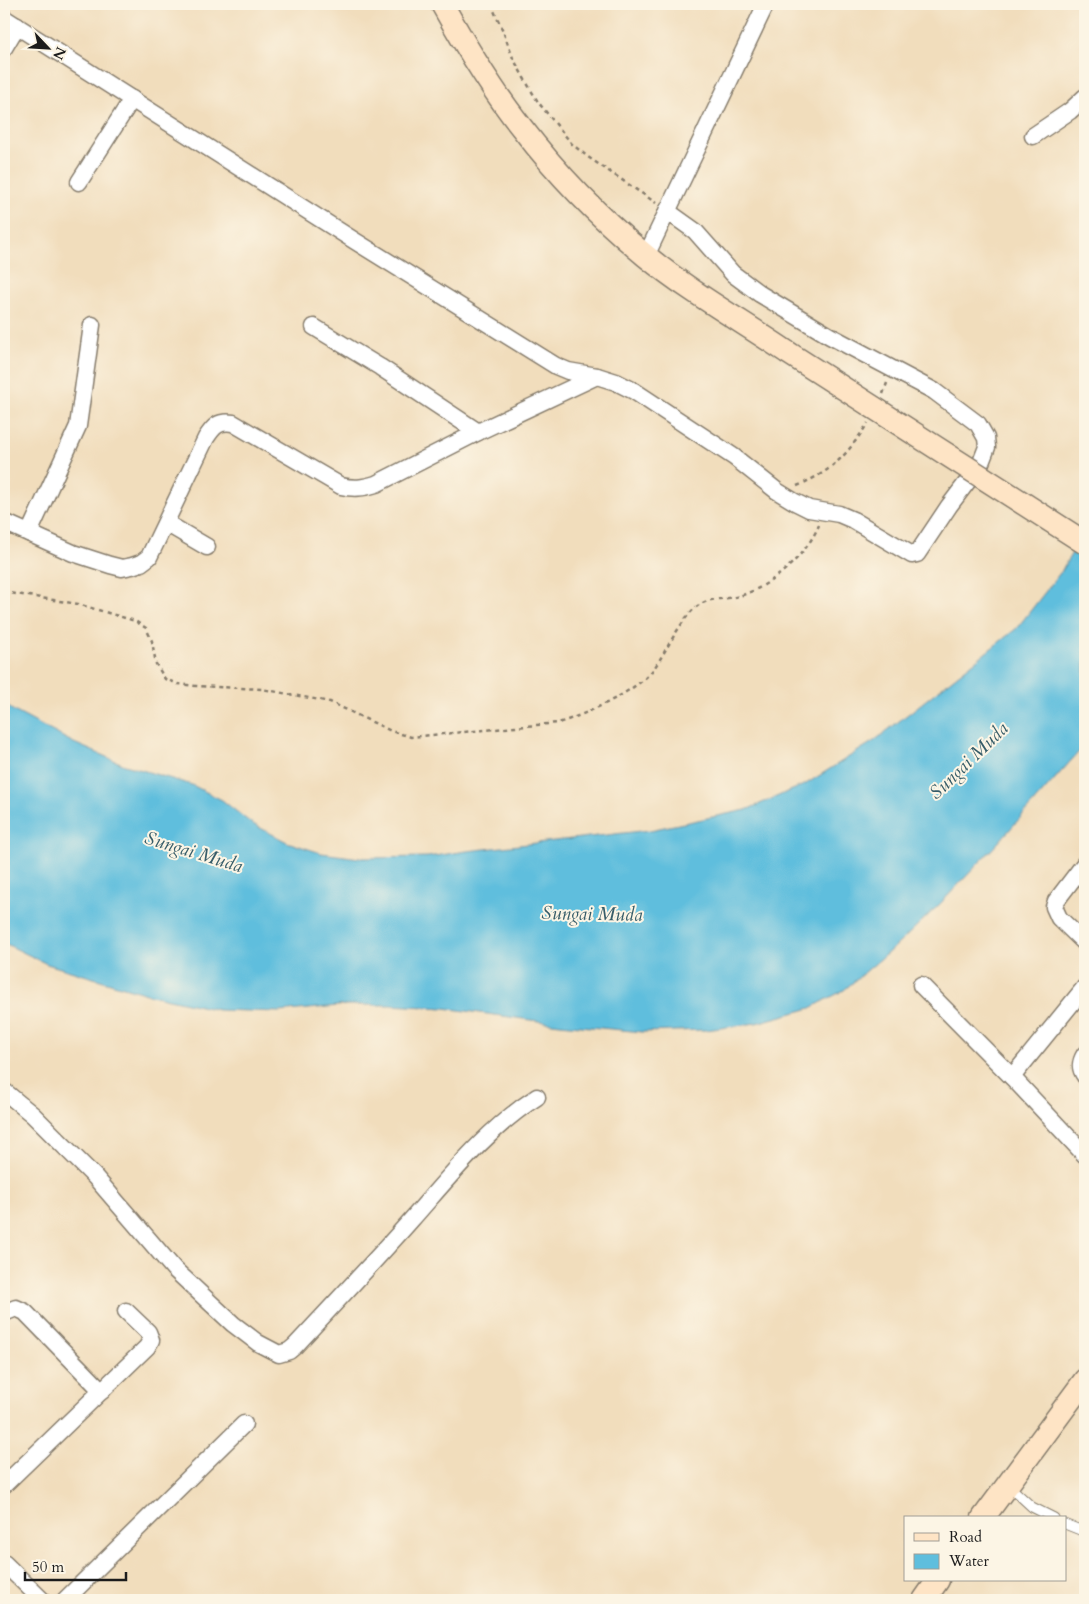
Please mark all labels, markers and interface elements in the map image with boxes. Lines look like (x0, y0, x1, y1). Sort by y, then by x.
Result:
north arrow (22, 22, 72, 72)
text: N (48, 44, 71, 63)
water label: Sungai Muda (923, 716, 1014, 805)
water label: Sungai Muda (142, 825, 246, 879)
water label: Sungai Muda (541, 900, 643, 928)
legend (904, 1516, 1066, 1582)
text: Road (949, 1527, 982, 1547)
scale bar (25, 1549, 126, 1581)
text: Water (948, 1551, 990, 1571)
text: 50 m (32, 1557, 64, 1577)

